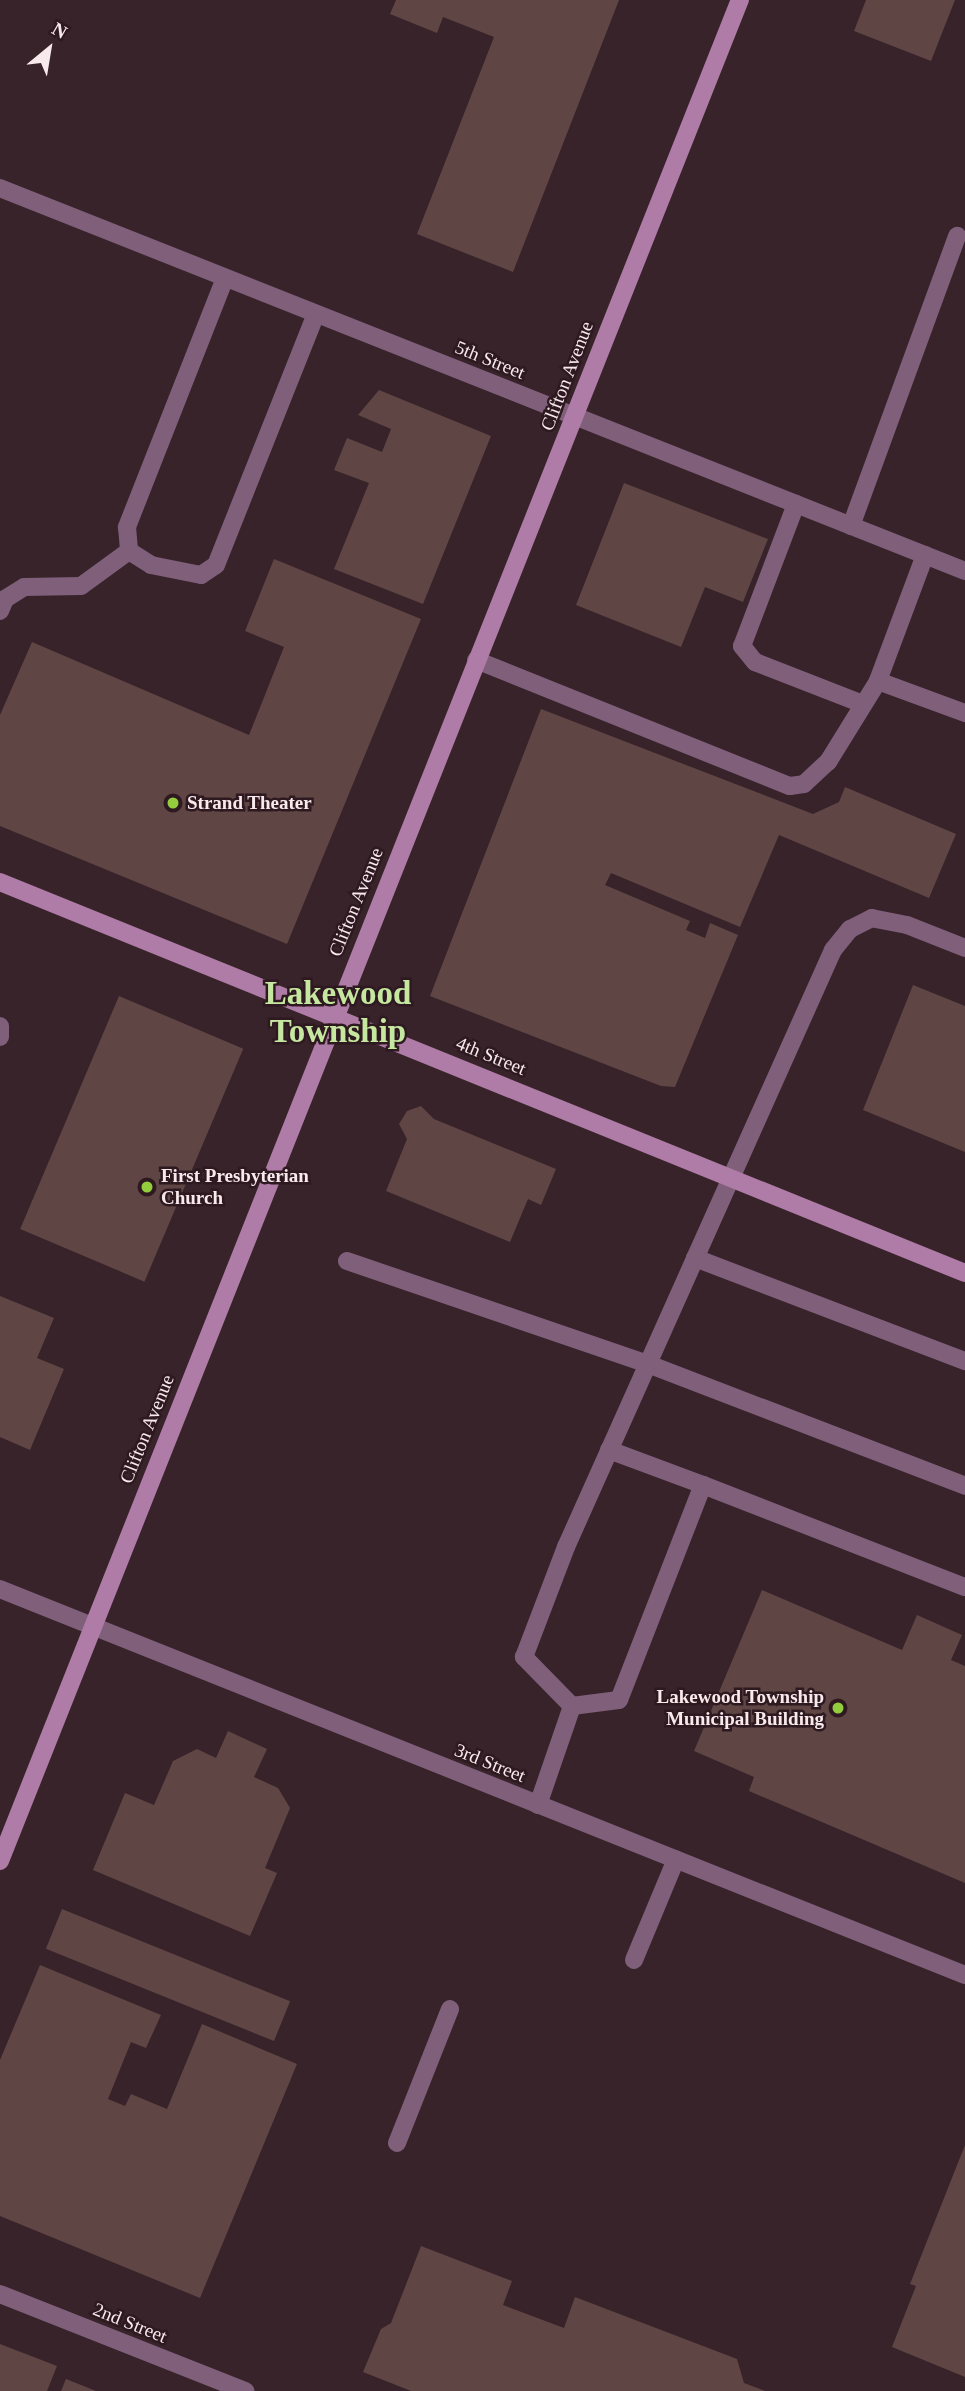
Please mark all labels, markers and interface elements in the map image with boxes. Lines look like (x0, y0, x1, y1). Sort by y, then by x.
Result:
north arrow (14, 14, 84, 84)
text: N (49, 18, 71, 43)
street label: Clifton Avenue (536, 318, 598, 434)
street label: 5th Street (452, 336, 528, 384)
place label: Strand Theater (187, 792, 312, 814)
marker: Strand Theater (165, 795, 181, 811)
street label: Clifton Avenue (324, 844, 388, 960)
district label: Lakewood Township (265, 974, 411, 1052)
street label: 4th Street (453, 1032, 529, 1080)
place label: First Presbyterian Church (161, 1165, 309, 1209)
marker: First Presbyterian Church (139, 1179, 155, 1195)
street label: Clifton Avenue (115, 1371, 179, 1487)
place label: Lakewood Township Municipal Building (656, 1686, 824, 1730)
marker: Lakewood Township Municipal Building (830, 1700, 846, 1716)
street label: 3rd Street (451, 1738, 529, 1788)
street label: 2nd Street (90, 2298, 170, 2348)

